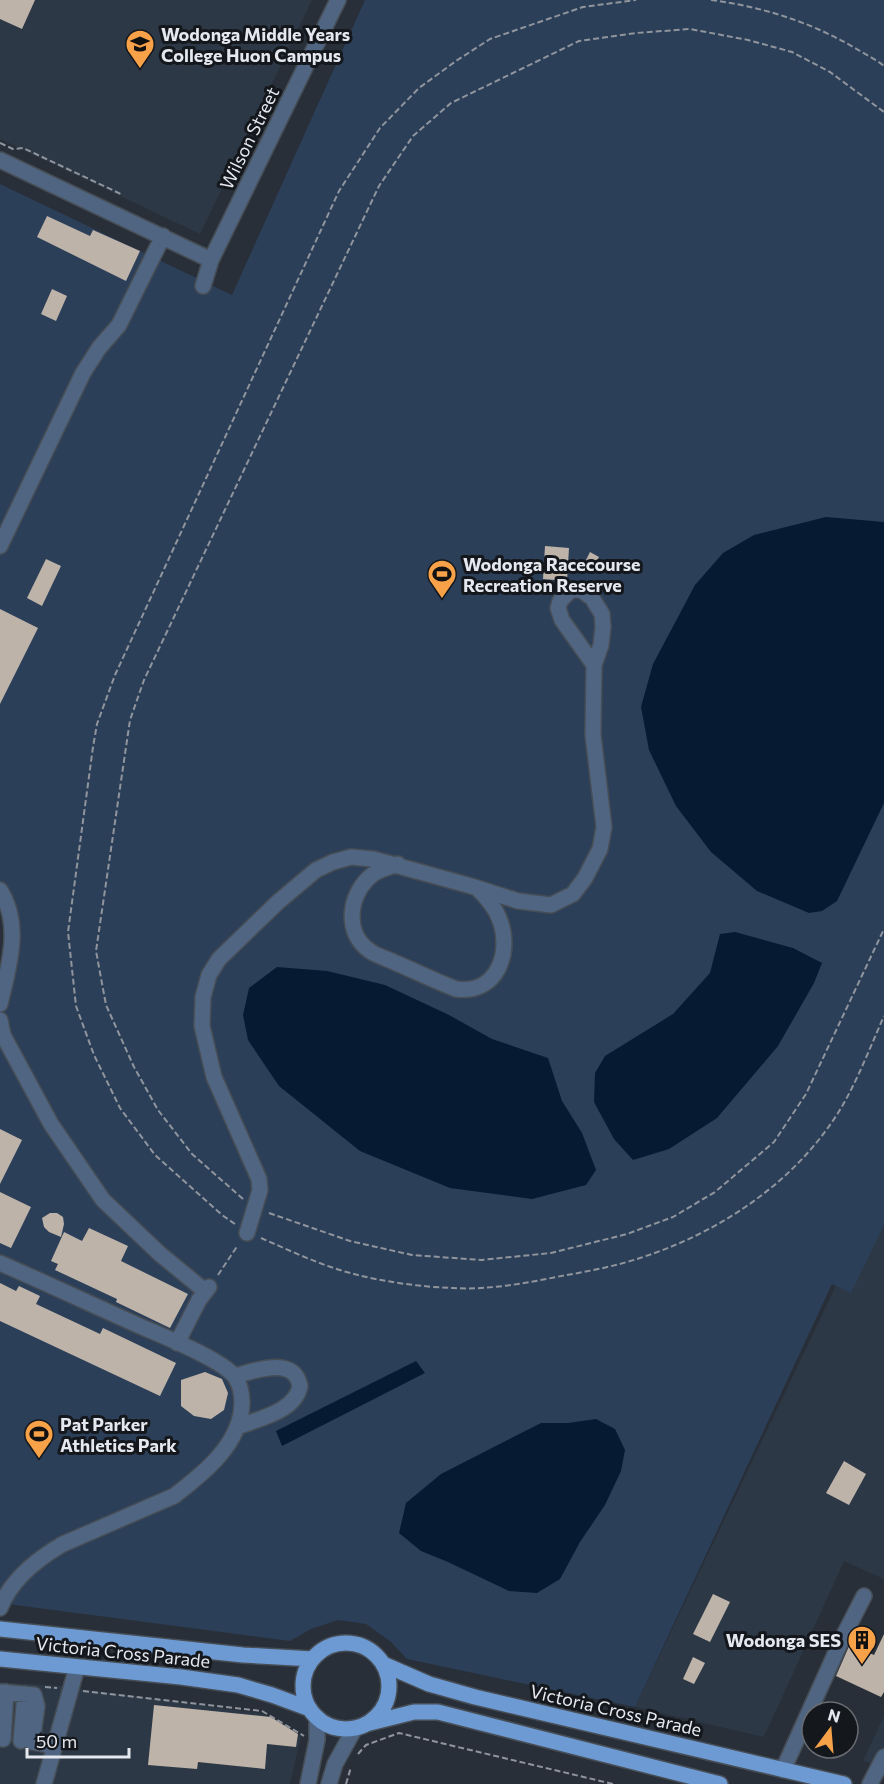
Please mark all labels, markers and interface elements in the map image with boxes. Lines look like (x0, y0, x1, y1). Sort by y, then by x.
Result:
place label: Wodonga Middle Years College Huon Campus (161, 23, 350, 66)
school or university icon: Wodonga Middle Years College Huon Campus (124, 28, 156, 70)
street label: Wilson Street (215, 83, 283, 193)
place label: Wodonga Racecourse Recreation Reserve (463, 553, 641, 596)
sports icon: Wodonga Racecourse Recreation Reserve (426, 558, 458, 600)
place label: Pat Parker Athletics Park (60, 1413, 177, 1456)
sports icon: Pat Parker Athletics Park (23, 1418, 55, 1460)
building icon: Wodonga SES (846, 1624, 878, 1666)
place label: Wodonga SES (726, 1629, 841, 1651)
street label: Victoria Cross Parade (35, 1632, 211, 1672)
street label: Victoria Cross Parade (528, 1680, 704, 1740)
north arrow (800, 1700, 860, 1760)
text: N (826, 1704, 843, 1726)
scale bar (27, 1721, 129, 1759)
text: 50 m (36, 1730, 77, 1752)

